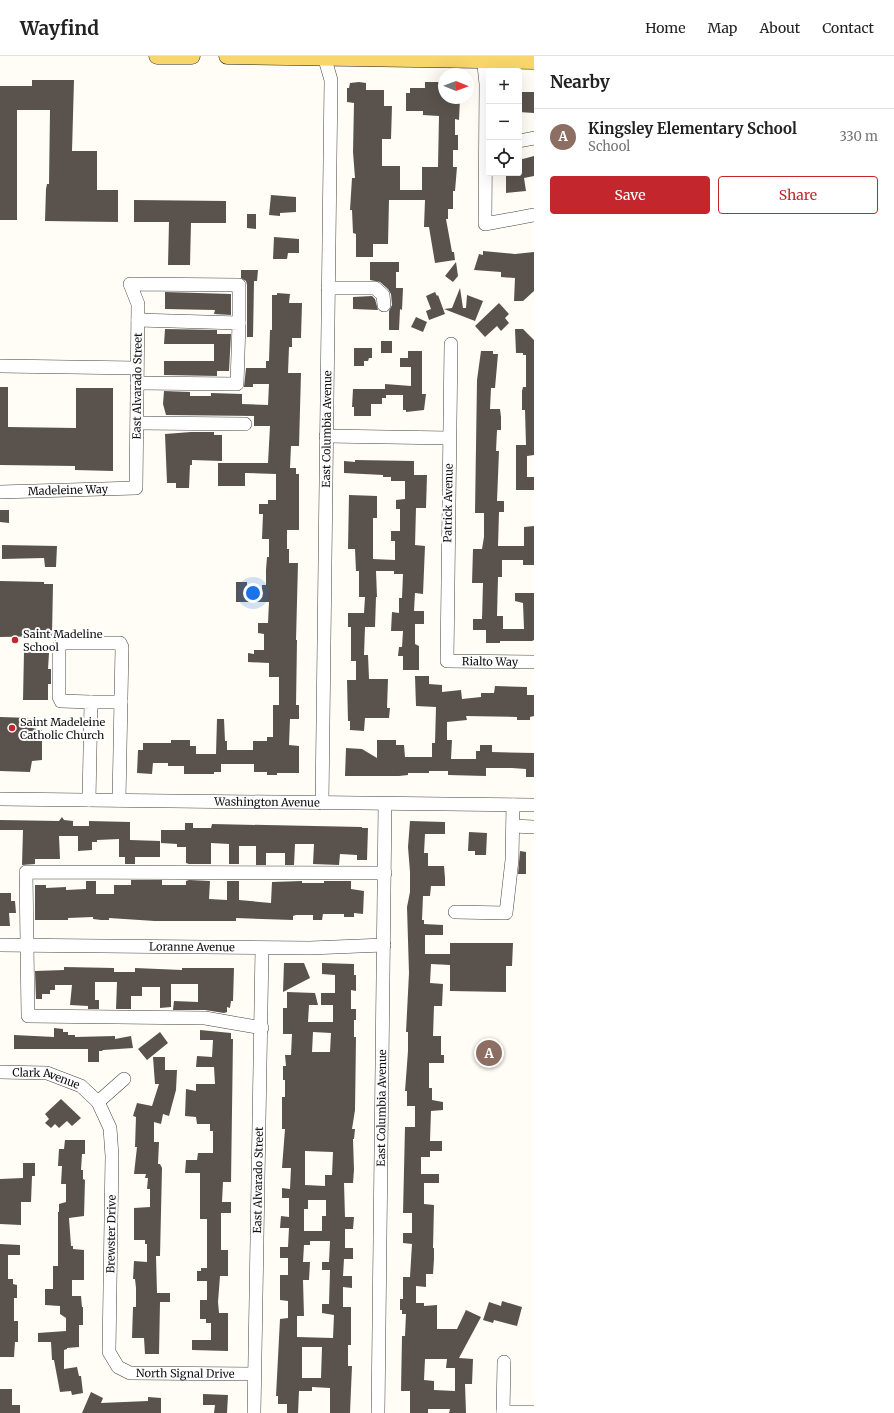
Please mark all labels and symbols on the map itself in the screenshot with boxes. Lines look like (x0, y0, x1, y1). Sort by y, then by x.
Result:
north arrow (438, 68, 474, 104)
street label: East Alvarado Street (130, 332, 145, 440)
street label: East Columbia Avenue (319, 370, 334, 488)
street label: Patrick Avenue (440, 463, 456, 543)
street label: Madeleine Way (28, 482, 109, 498)
your location (243, 583, 263, 603)
place label: Saint Madeline School (23, 627, 103, 654)
marker: Saint Madeline School (10, 635, 20, 645)
street label: Rialto Way (462, 654, 519, 669)
place label: Saint Madeleine Catholic Church (20, 715, 105, 742)
marker: Saint Madeleine Catholic Church (7, 723, 17, 733)
street label: Washington Avenue (213, 794, 320, 810)
street label: Loranne Avenue (149, 939, 235, 954)
pin: A (476, 1038, 502, 1068)
street label: East Columbia Avenue (374, 1049, 389, 1167)
street label: Clark Avenue (12, 1065, 82, 1092)
street label: East Alvarado Street (250, 1126, 266, 1234)
street label: Brewster Drive (103, 1194, 119, 1273)
street label: North Signal Drive (136, 1366, 235, 1381)

